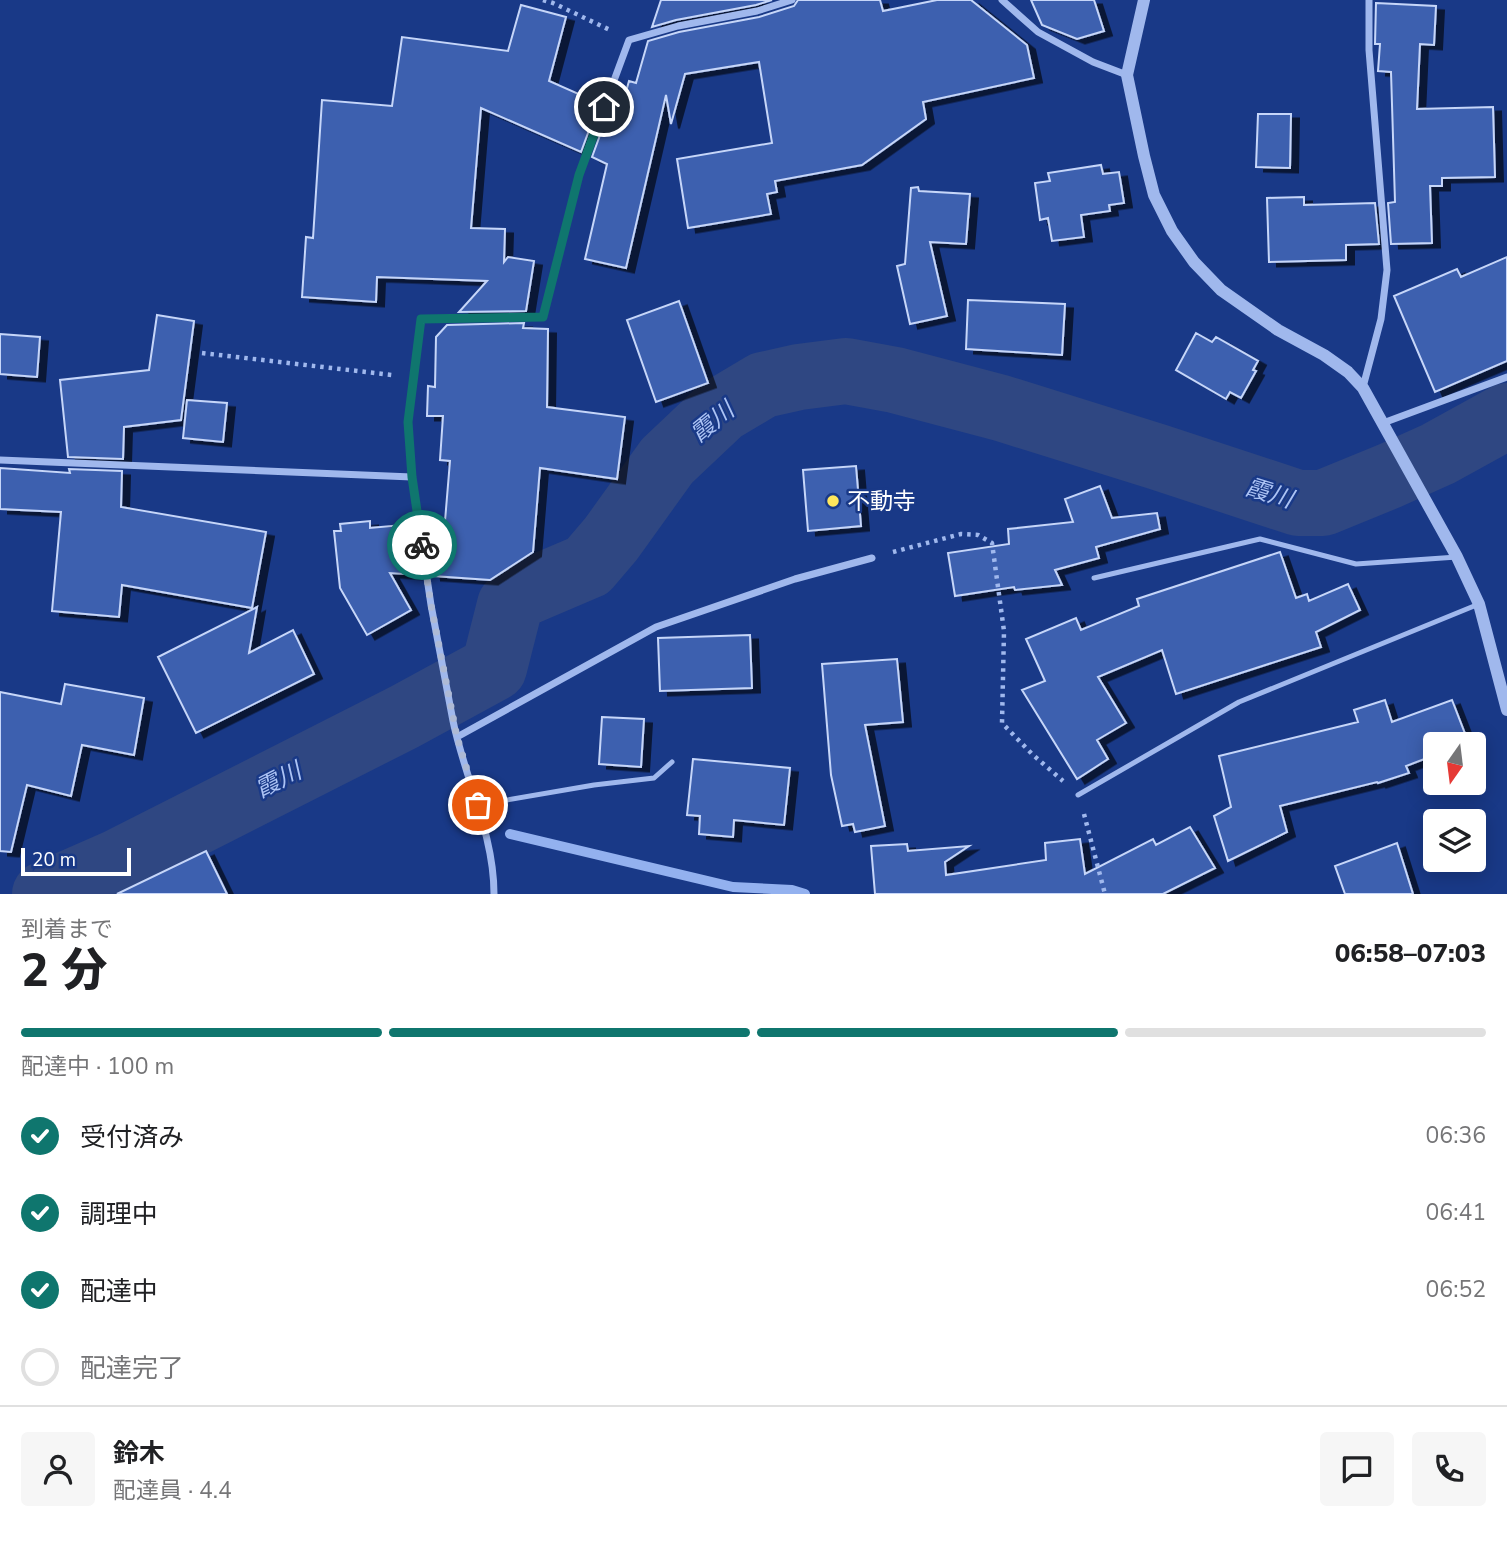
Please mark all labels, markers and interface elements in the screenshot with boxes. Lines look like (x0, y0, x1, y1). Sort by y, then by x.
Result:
pin (574, 77, 634, 137)
icon: home (585, 88, 623, 126)
water label: 霞川 (683, 393, 743, 450)
water label: 霞川 (1241, 471, 1299, 516)
place label: 不動寺 (847, 486, 916, 517)
marker: 不動寺 (825, 493, 841, 509)
courier (387, 510, 457, 580)
icon: bike (403, 526, 441, 564)
north arrow (1423, 732, 1486, 794)
map controls (1423, 732, 1486, 872)
water label: 霞川 (249, 753, 309, 805)
pin (448, 775, 508, 835)
icon: bag (459, 786, 497, 824)
button: layers (1423, 809, 1486, 872)
scale bar (21, 845, 131, 877)
text: 20 m (32, 847, 76, 873)
text: 到着まで (21, 914, 113, 945)
text: 06:58–07:03 (1335, 936, 1486, 971)
text: 2 分 (21, 939, 107, 1002)
text: 配達中 · 100 m (21, 1051, 174, 1082)
icon: check (21, 1117, 59, 1155)
text: 受付済み (80, 1120, 184, 1155)
text: 06:36 (1426, 1120, 1486, 1151)
icon: check (21, 1194, 59, 1232)
text: 調理中 (80, 1197, 158, 1232)
text: 06:41 (1426, 1197, 1486, 1228)
icon: check (21, 1271, 59, 1309)
text: 配達中 (80, 1274, 158, 1309)
text: 06:52 (1426, 1274, 1486, 1305)
text: 配達完了 (80, 1351, 184, 1386)
button: person (21, 1432, 95, 1506)
button: chat (1320, 1432, 1394, 1506)
button: phone (1412, 1432, 1486, 1506)
text: 鈴木 (113, 1436, 165, 1471)
text: 配達員 · 4.4 (113, 1475, 232, 1506)

